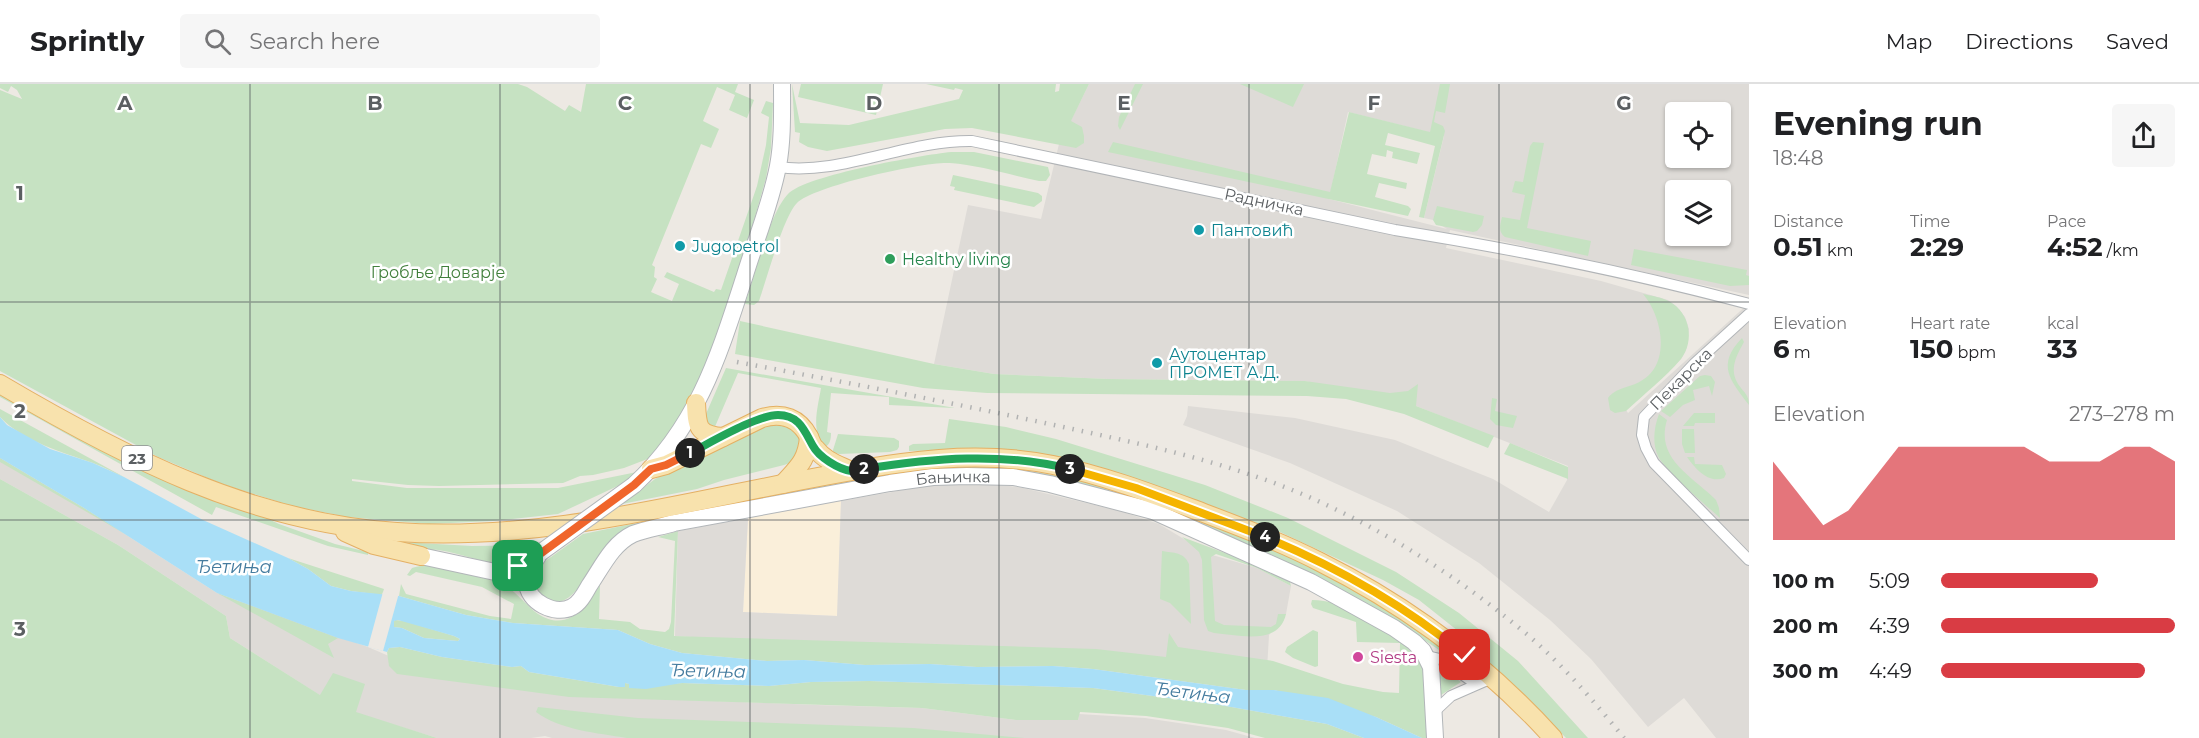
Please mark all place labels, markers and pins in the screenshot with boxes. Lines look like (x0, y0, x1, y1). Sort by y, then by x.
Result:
place label: Пантовић (1211, 221, 1293, 240)
marker: Пантовић (1192, 223, 1206, 237)
place label: Jugopetrol (691, 237, 779, 256)
marker: Jugopetrol (673, 239, 687, 253)
place label: Healthy living (902, 250, 1011, 269)
marker: Healthy living (883, 252, 897, 266)
place label: Аутоцентар ПРОМЕТ А.Д. (1169, 345, 1279, 382)
marker: Аутоцентар ПРОМЕТ А.Д. (1150, 356, 1164, 370)
pin: 1 (675, 438, 705, 468)
pin: 2 (849, 454, 879, 484)
pin: 3 (1055, 454, 1085, 484)
pin: 4 (1250, 522, 1280, 552)
pin (492, 540, 543, 591)
pin (1439, 629, 1490, 680)
place label: Siesta (1370, 648, 1417, 667)
marker: Siesta (1351, 650, 1365, 664)

